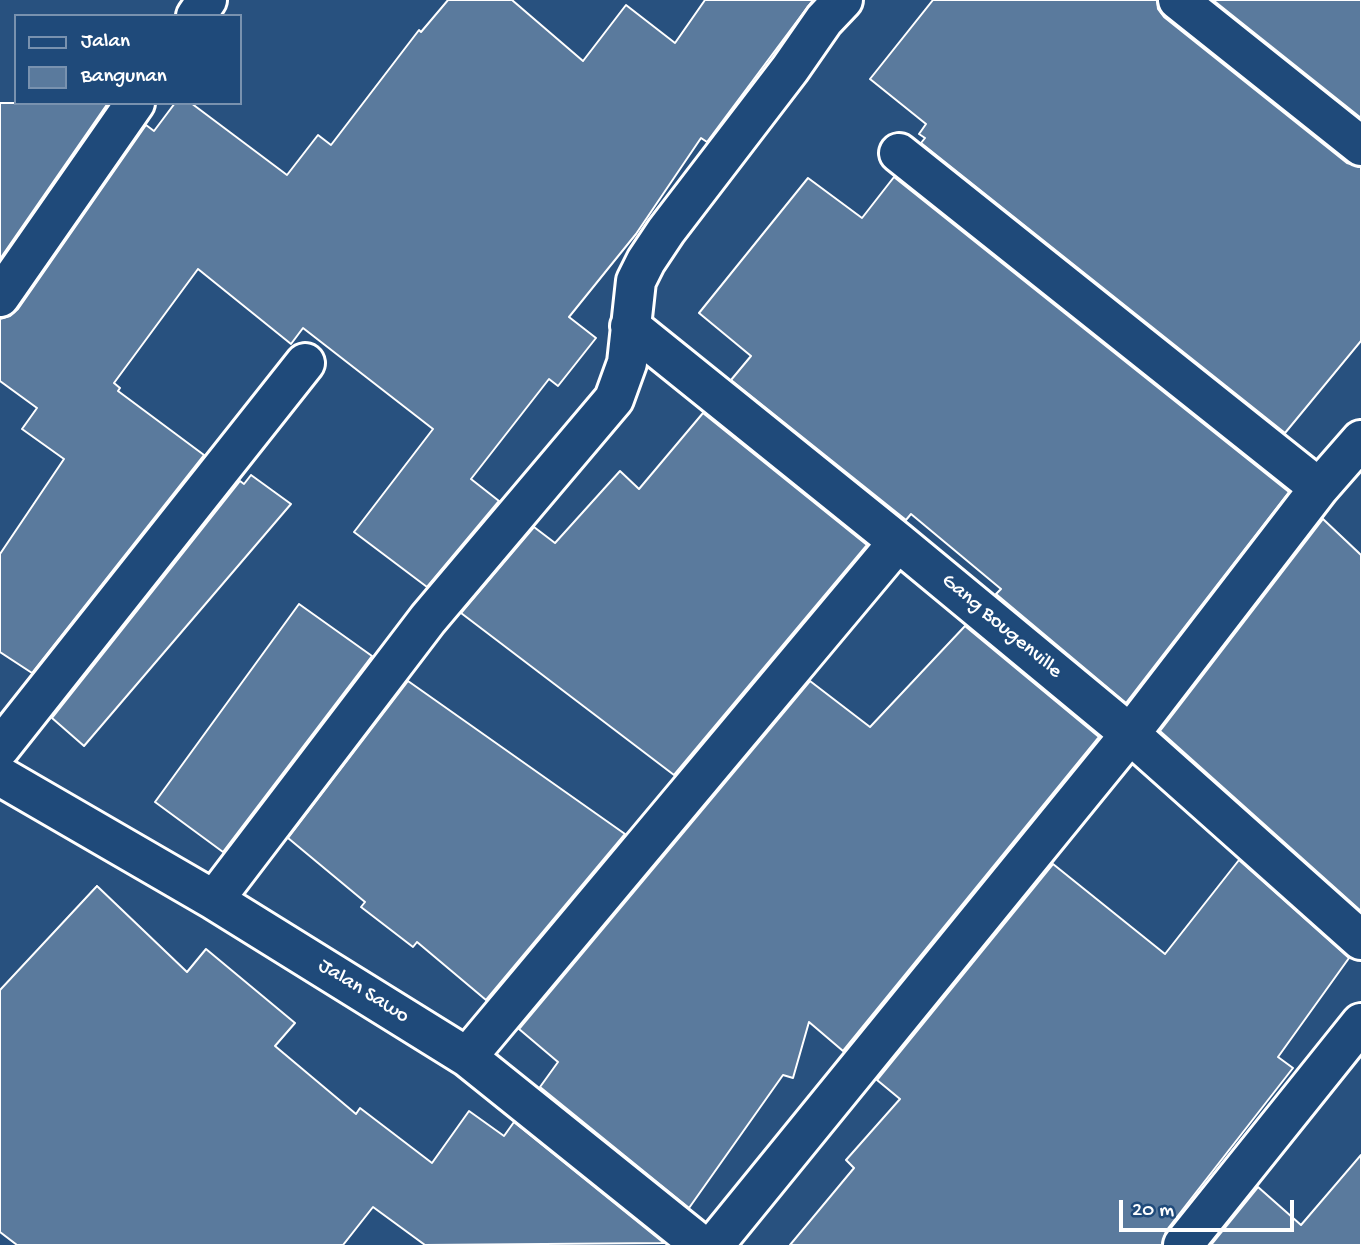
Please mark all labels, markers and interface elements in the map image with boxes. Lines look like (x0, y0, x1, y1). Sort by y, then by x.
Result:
legend (14, 14, 242, 105)
text: Jalan (81, 30, 130, 55)
text: Bangunan (81, 65, 167, 90)
street label: Gang Bougenville (935, 569, 1067, 685)
street label: Jalan Sawo (313, 954, 413, 1030)
scale bar (1123, 1186, 1298, 1230)
text: 20 m (1132, 1199, 1174, 1224)

